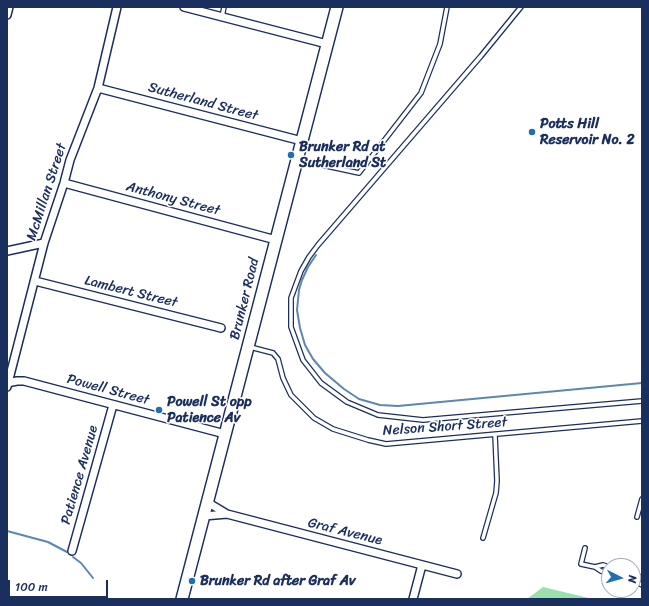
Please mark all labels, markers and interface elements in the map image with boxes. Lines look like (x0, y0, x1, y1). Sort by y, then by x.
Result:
street label: Sutherland Street (146, 79, 260, 125)
place label: Potts Hill Reservoir No. 2 (540, 116, 635, 148)
marker: Potts Hill Reservoir No. 2 (527, 127, 537, 137)
place label: Brunker Rd at Sutherland St (299, 139, 386, 172)
street label: McMillan Street (23, 141, 71, 243)
marker: Brunker Rd at Sutherland St (286, 150, 296, 160)
street label: Anthony Street (124, 178, 222, 220)
street label: Brunker Road (227, 256, 263, 342)
street label: Lambert Street (83, 272, 179, 312)
street label: Powell Street (65, 371, 151, 409)
place label: Powell St opp Patience Av (167, 394, 252, 426)
marker: Powell St opp Patience Av (154, 405, 164, 415)
street label: Nelson Short Street (382, 414, 508, 440)
street label: Patience Avenue (58, 424, 102, 526)
street label: Graf Avenue (306, 515, 384, 549)
north arrow (601, 558, 641, 598)
scale bar (10, 572, 110, 598)
place label: Brunker Rd after Graf Av (200, 573, 355, 589)
text: N (623, 574, 642, 584)
text: 100 m (15, 576, 48, 598)
marker: Brunker Rd after Graf Av (187, 576, 197, 586)

